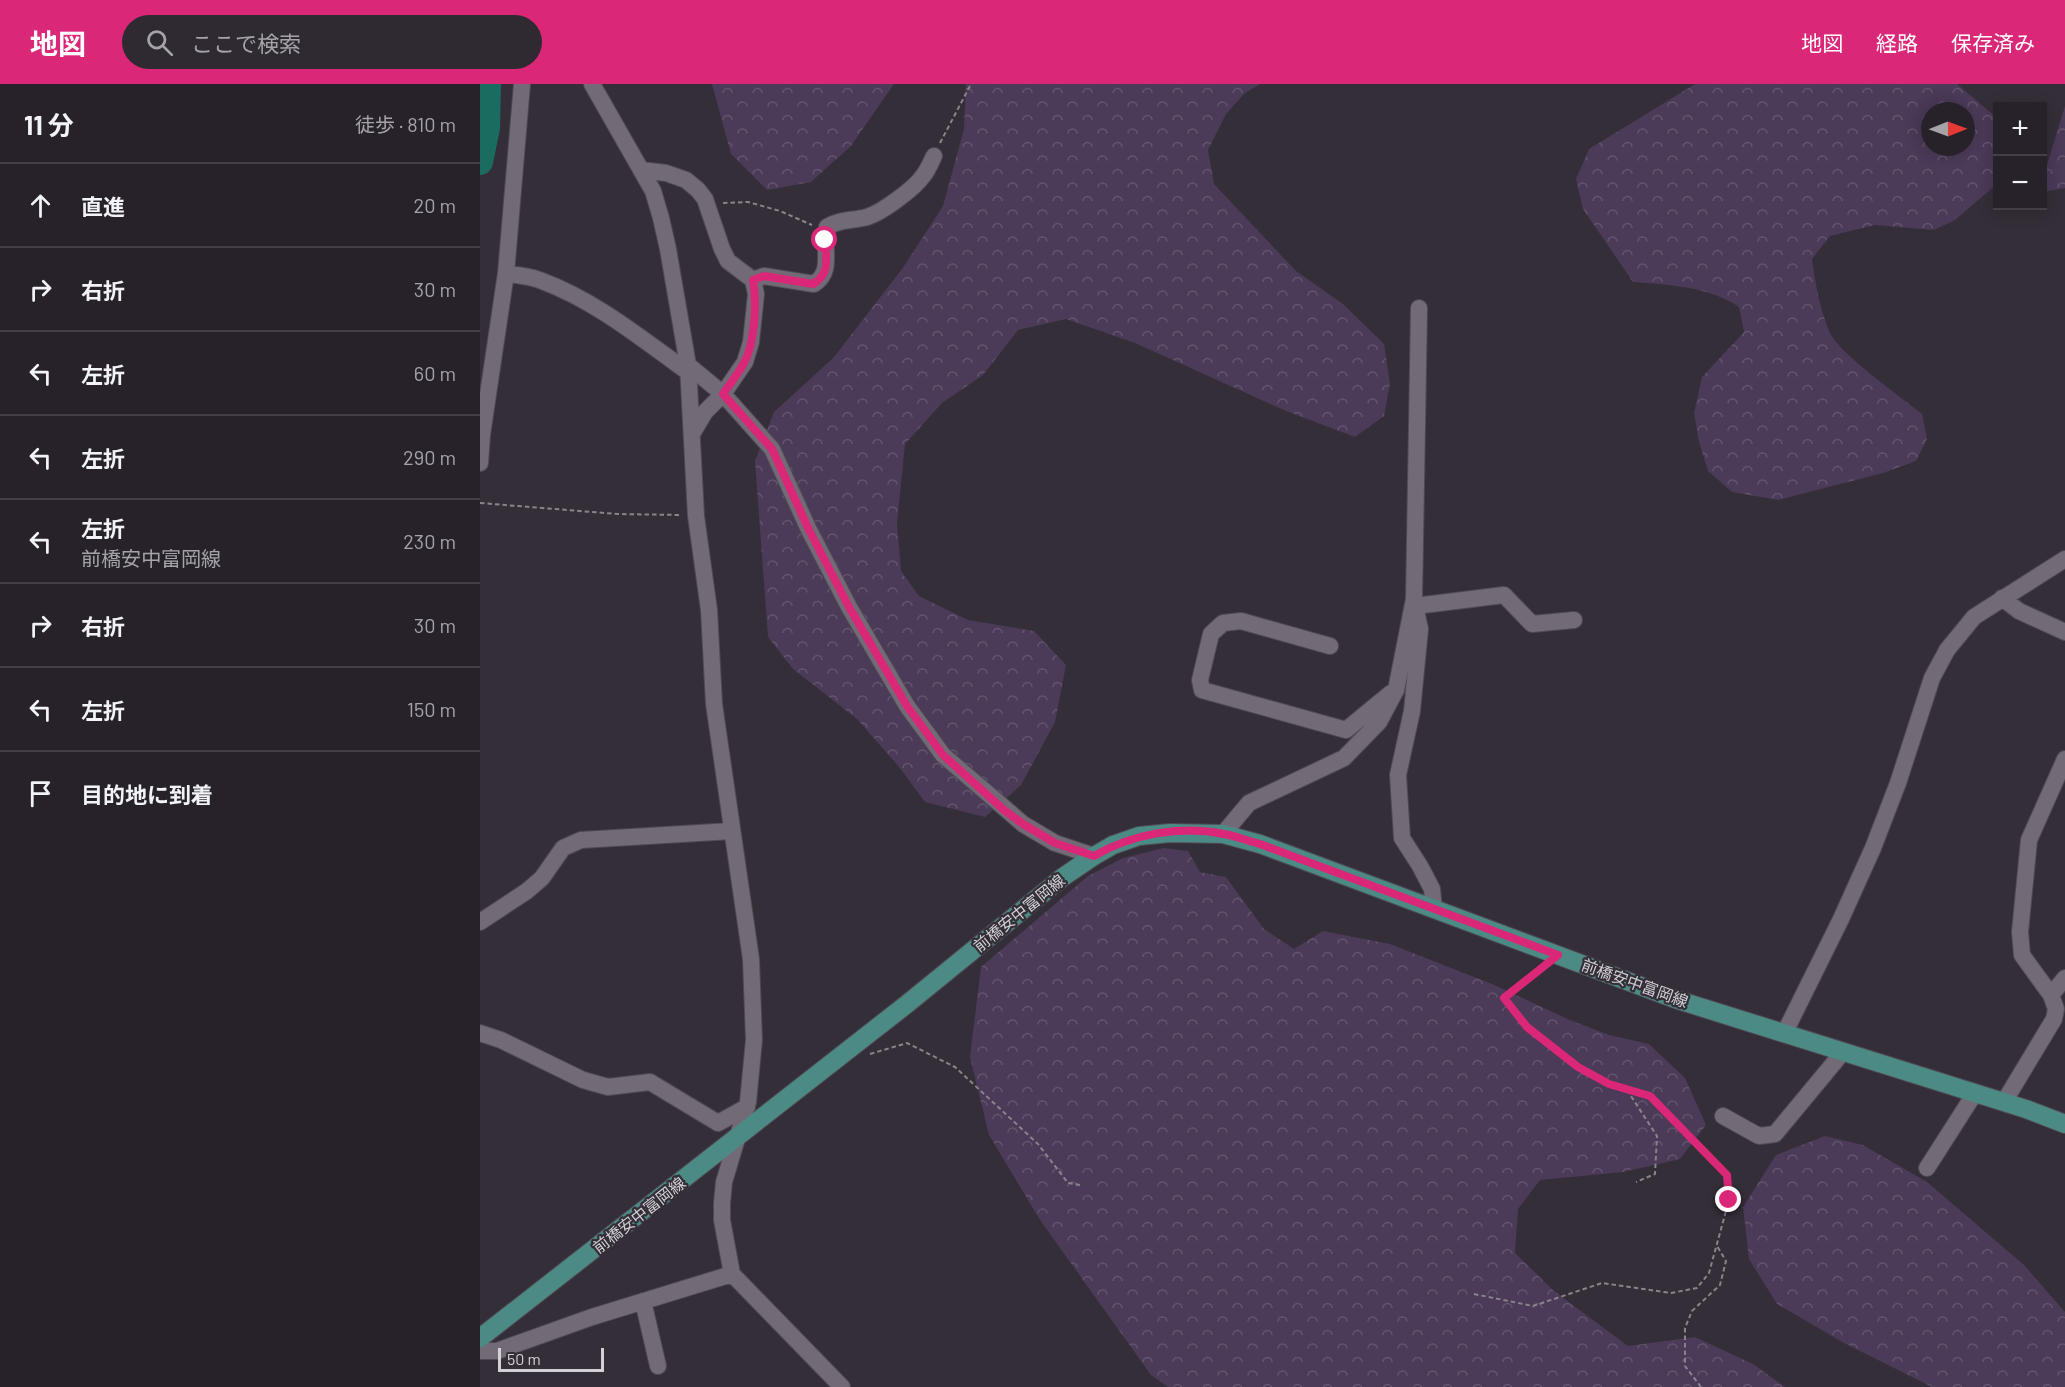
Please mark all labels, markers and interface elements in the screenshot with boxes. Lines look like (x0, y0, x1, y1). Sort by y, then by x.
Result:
search box (122, 15, 542, 69)
text: 地図 (30, 26, 86, 60)
icon: search (143, 26, 176, 59)
text: ここで検索 (191, 30, 301, 56)
text: 地図 (1801, 30, 1843, 55)
text: 経路 (1876, 30, 1918, 55)
text: 保存済み (1951, 30, 2035, 55)
north arrow (1921, 102, 1975, 156)
map controls (1993, 102, 2047, 210)
button: + (1993, 102, 2047, 156)
text: 11 分 (24, 109, 74, 140)
text: 徒歩 · 810 m (355, 112, 456, 136)
button: − (1993, 156, 2047, 210)
icon: ahead (24, 189, 57, 222)
text: 直進 (81, 193, 125, 219)
text: 20 m (413, 193, 456, 217)
route start (811, 226, 837, 252)
icon: right (24, 273, 57, 306)
text: 右折 (81, 277, 125, 303)
text: 30 m (414, 277, 456, 301)
icon: left (24, 357, 57, 390)
text: 左折 (81, 361, 125, 387)
text: 60 m (414, 361, 456, 385)
icon: left (24, 441, 57, 474)
text: 左折 (81, 445, 125, 471)
text: 290 m (403, 445, 456, 469)
text: 左折 (81, 515, 125, 541)
icon: left (24, 525, 57, 558)
text: 230 m (403, 529, 456, 553)
text: 前橋安中富岡線 (81, 546, 221, 570)
icon: right (24, 609, 57, 642)
text: 右折 (81, 613, 125, 639)
text: 30 m (414, 613, 456, 637)
icon: left (24, 693, 57, 726)
text: 左折 (81, 697, 125, 723)
text: 150 m (407, 697, 456, 721)
icon: arrive (24, 777, 57, 810)
text: 目的地に到着 (81, 781, 213, 807)
street label: 前橋安中富岡線 (969, 870, 1068, 955)
street label: 前橋安中富岡線 (1579, 954, 1691, 1011)
street label: 前橋安中富岡線 (589, 1173, 689, 1257)
route end (1715, 1186, 1741, 1212)
scale bar (498, 1345, 604, 1372)
text: 50 m (507, 1349, 541, 1368)

